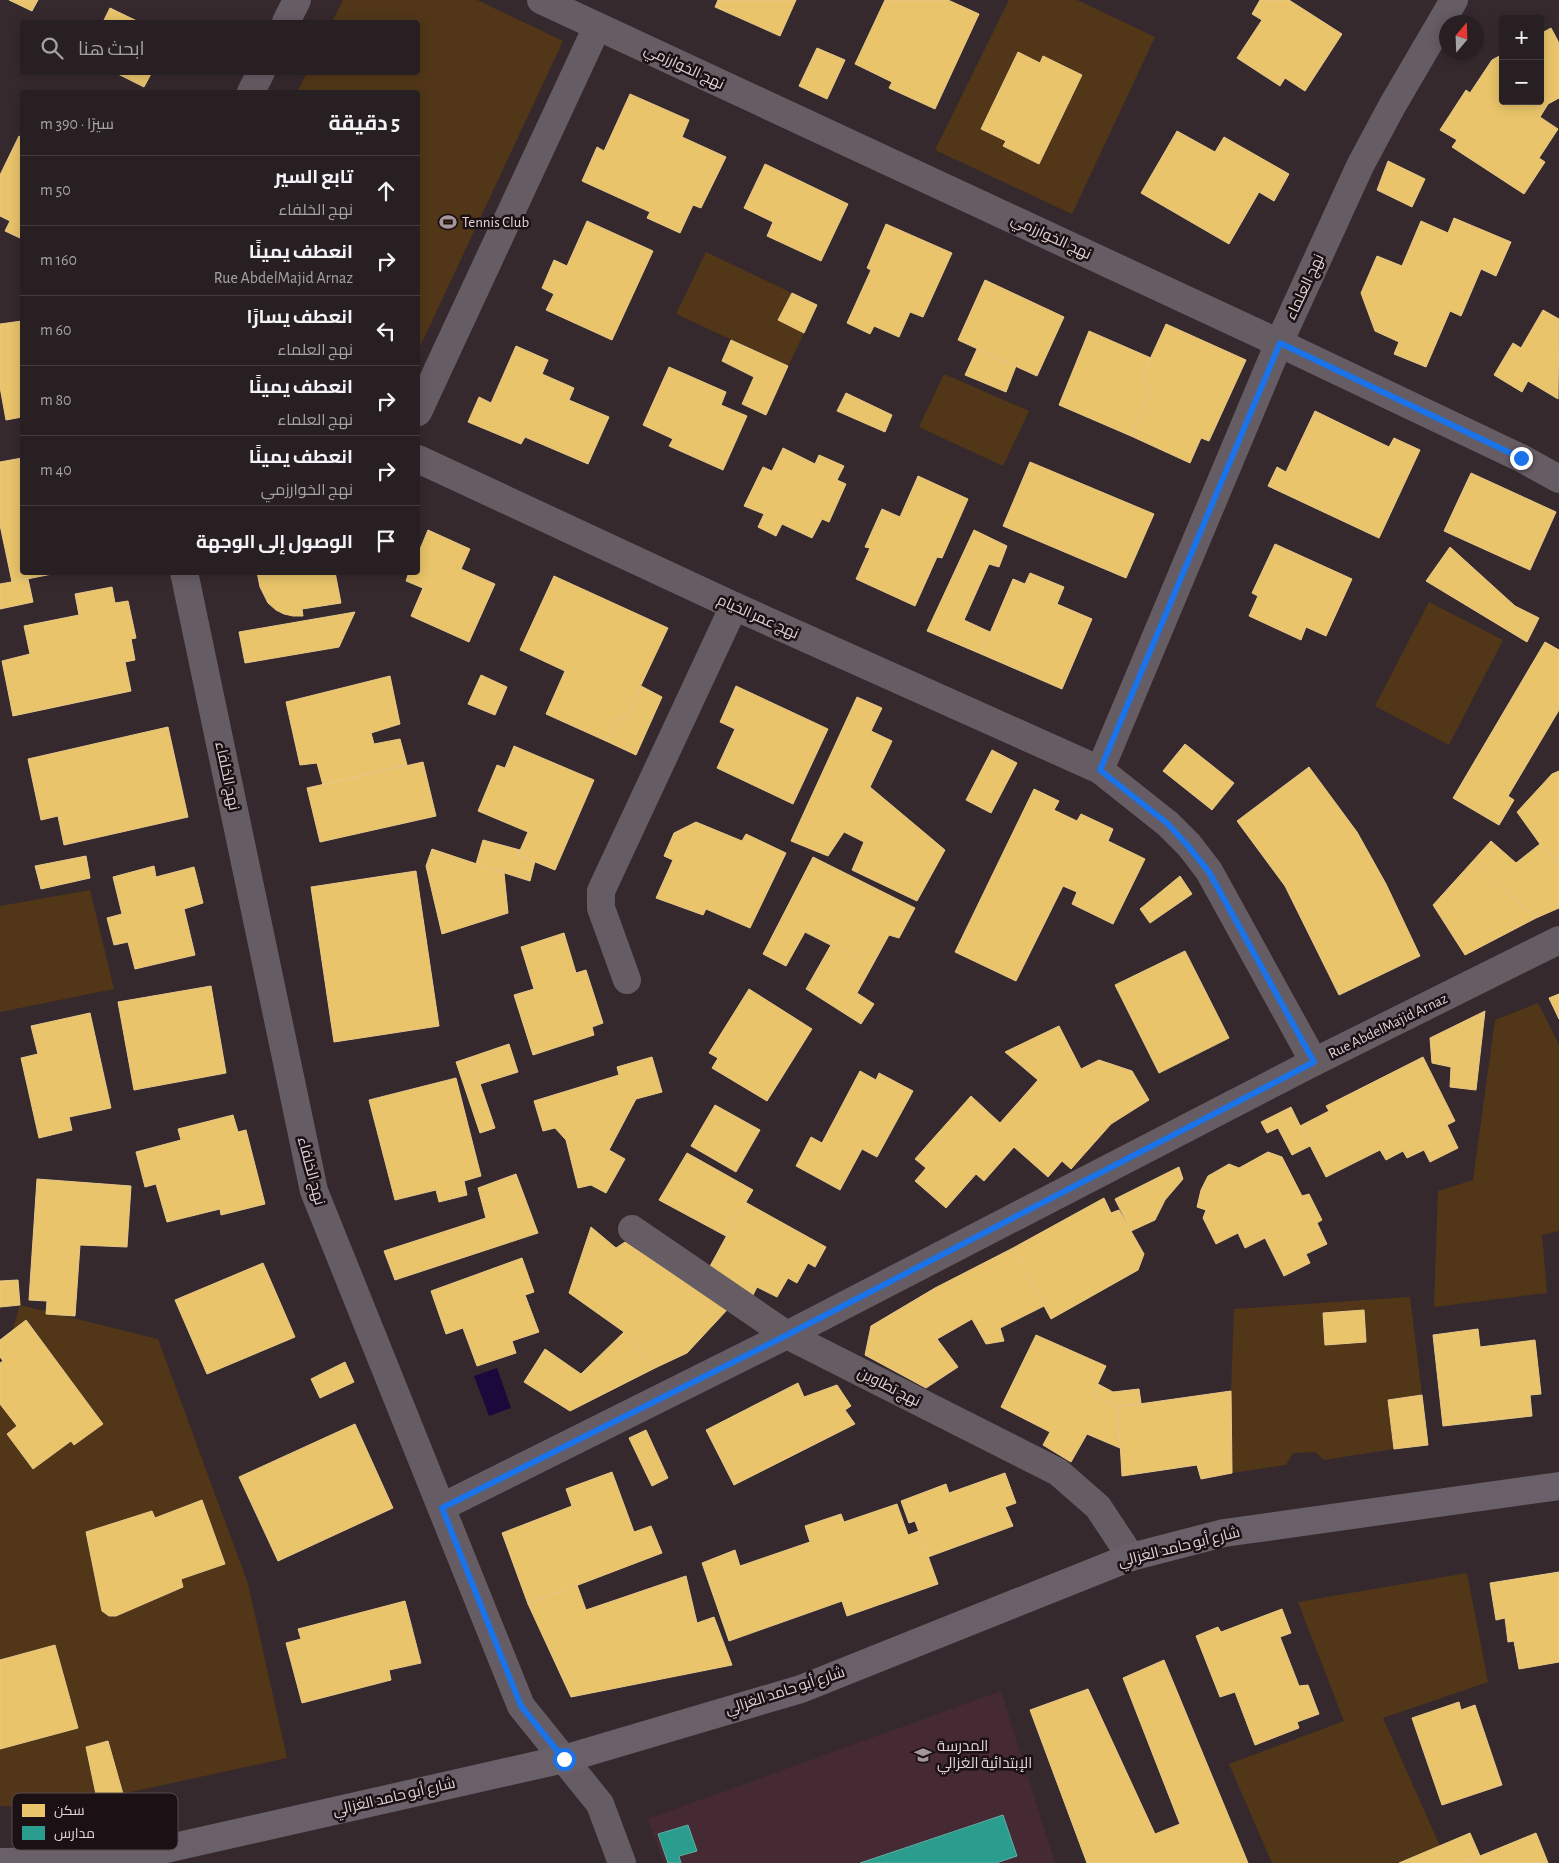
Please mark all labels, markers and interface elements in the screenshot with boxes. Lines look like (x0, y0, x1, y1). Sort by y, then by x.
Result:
north arrow (1439, 15, 1484, 60)
map controls (1499, 15, 1544, 105)
button: + (1499, 15, 1544, 60)
search box (20, 20, 420, 75)
icon: search (38, 34, 66, 62)
text: ابحث هنا (78, 40, 145, 59)
street label: نهج الخوارزمي (640, 42, 726, 96)
button: − (1499, 60, 1544, 105)
text: 5 دقيقة (328, 113, 400, 134)
text: سيرًا · 390 m (40, 116, 114, 132)
text: تابع السير (275, 168, 353, 187)
icon: ahead (372, 177, 400, 205)
text: 50 m (40, 182, 71, 198)
text: نهج الخلفاء (279, 202, 353, 218)
sports icon: Tennis Club (438, 212, 458, 232)
street label: نهج الخوارزمي (1007, 212, 1093, 266)
place label: Tennis Club (462, 215, 529, 230)
text: انعطف يمينًا (249, 243, 353, 262)
icon: right (372, 247, 400, 275)
text: 160 m (40, 252, 77, 268)
street label: نهج العلماء (1283, 252, 1329, 324)
text: Rue AbdelMajid Arnaz (214, 270, 353, 286)
text: انعطف يسارًا (247, 308, 353, 327)
icon: left (372, 317, 400, 345)
text: 60 m (40, 322, 71, 338)
text: نهج العلماء (277, 342, 353, 358)
text: انعطف يمينًا (249, 378, 353, 397)
icon: right (372, 387, 400, 415)
text: 80 m (40, 392, 72, 408)
text: نهج العلماء (277, 412, 353, 428)
route end (1510, 447, 1533, 470)
text: انعطف يمينًا (249, 448, 353, 467)
icon: right (372, 457, 400, 485)
text: 40 m (40, 462, 72, 478)
text: نهج الخوارزمي (261, 482, 353, 498)
icon: arrive (372, 527, 400, 555)
text: الوصول إلى الوجهة (196, 533, 353, 552)
street label: نهج عمر الخيام (714, 592, 801, 644)
street label: نهج الخلفاء (209, 740, 242, 812)
street label: Rue AbdelMajid Arnaz (1326, 991, 1450, 1061)
street label: نهج الخلفاء (292, 1135, 327, 1207)
street label: نهج تطاوين (854, 1365, 923, 1412)
street label: شارع أبو حامد الغزالي (1116, 1522, 1242, 1573)
street label: شارع أبو حامد الغزالي (722, 1662, 848, 1721)
place label: المدرسة الإبتدائية الغزالي (937, 1739, 1032, 1775)
school or university icon: المدرسة الإبتدائية الغزالي (913, 1745, 933, 1765)
route start (553, 1748, 576, 1771)
street label: شارع أبو حامد الغزالي (331, 1773, 458, 1822)
legend (12, 1793, 178, 1850)
text: سكن (54, 1804, 85, 1818)
text: مدارس (54, 1827, 95, 1841)

